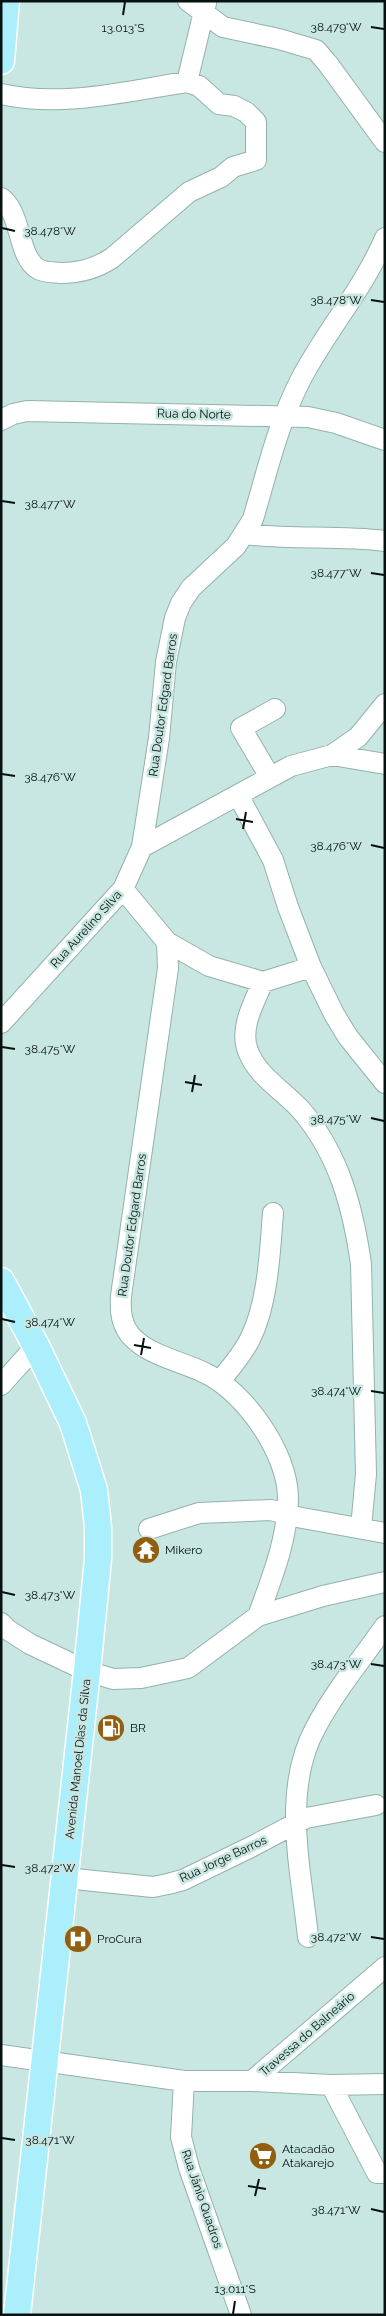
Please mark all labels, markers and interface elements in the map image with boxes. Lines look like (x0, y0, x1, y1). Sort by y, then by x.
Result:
text: 38.479°W (310, 20, 362, 34)
text: 13.013°S (102, 21, 144, 35)
text: 38.478°W (24, 224, 76, 238)
text: 38.478°W (310, 293, 362, 307)
street label: Rua do Norte (157, 406, 231, 422)
text: 38.477°W (25, 497, 76, 511)
text: 38.477°W (311, 566, 362, 580)
street label: Rua Doutor Edgard Barros (146, 632, 180, 777)
text: 38.476°W (24, 770, 76, 784)
text: 38.476°W (310, 839, 362, 853)
street label: Rua Aurelino Silva (48, 887, 124, 971)
text: 38.475°W (25, 1042, 76, 1056)
text: 38.475°W (311, 1112, 362, 1126)
street label: Rua Doutor Edgard Barros (115, 1152, 149, 1297)
text: 38.474°W (25, 1315, 76, 1329)
text: 38.474°W (311, 1384, 362, 1398)
temple icon: Mikero (131, 1535, 161, 1565)
place label: Mikero (165, 1543, 202, 1557)
text: 38.473°W (25, 1588, 76, 1602)
text: 38.473°W (311, 1657, 362, 1671)
street label: Avenida Manoel Dias da Silva (63, 1678, 93, 1840)
fuel station icon: BR (96, 1713, 126, 1743)
place label: BR (130, 1721, 146, 1735)
street label: Rua Jorge Barros (177, 1833, 269, 1885)
text: 38.472°W (25, 1861, 76, 1875)
hospital icon: ProCura (63, 1924, 93, 1954)
text: 38.472°W (311, 1930, 362, 1944)
place label: ProCura (97, 1932, 142, 1946)
street label: Travessa do Balneário (257, 1989, 357, 2079)
text: 38.471°W (25, 2133, 75, 2147)
supermarket icon: Atacadão Atakarejo (248, 2141, 278, 2171)
place label: Atacadão Atakarejo (282, 2142, 335, 2170)
street label: Rua Jânio Quadros (179, 2148, 225, 2250)
text: 38.471°W (311, 2203, 361, 2217)
text: 13.011°S (214, 2282, 256, 2296)

